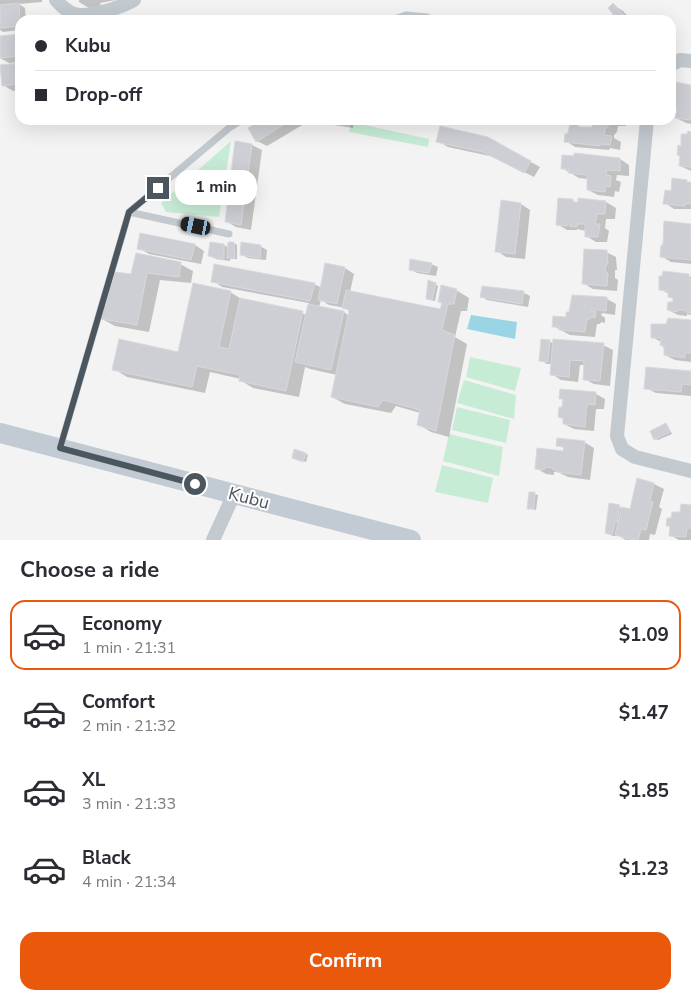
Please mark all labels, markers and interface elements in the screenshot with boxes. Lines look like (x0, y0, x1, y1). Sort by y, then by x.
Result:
text: Kubu (65, 33, 111, 59)
text: Drop-off (65, 82, 142, 108)
callout: 1 min (176, 170, 258, 206)
text: 1 min (195, 176, 237, 198)
route end (147, 177, 169, 199)
car (179, 216, 212, 236)
route start (184, 473, 206, 495)
street label: Kubu (226, 481, 272, 515)
text: Choose a ride (20, 555, 159, 585)
text: Economy (82, 611, 162, 637)
icon: car (22, 613, 67, 658)
text: $1.09 (619, 622, 669, 648)
text: 1 min · 21:31 (82, 637, 176, 659)
text: Comfort (82, 689, 155, 715)
icon: car (22, 691, 67, 736)
text: $1.47 (619, 700, 669, 726)
text: 2 min · 21:32 (82, 715, 176, 737)
text: XL (82, 767, 105, 793)
icon: car (22, 769, 67, 814)
text: $1.85 (619, 778, 669, 804)
text: 3 min · 21:33 (82, 793, 176, 815)
text: Black (82, 845, 131, 871)
icon: car (22, 847, 67, 892)
text: $1.23 (619, 856, 669, 882)
text: 4 min · 21:34 (82, 871, 176, 893)
button: Confirm (20, 932, 671, 990)

